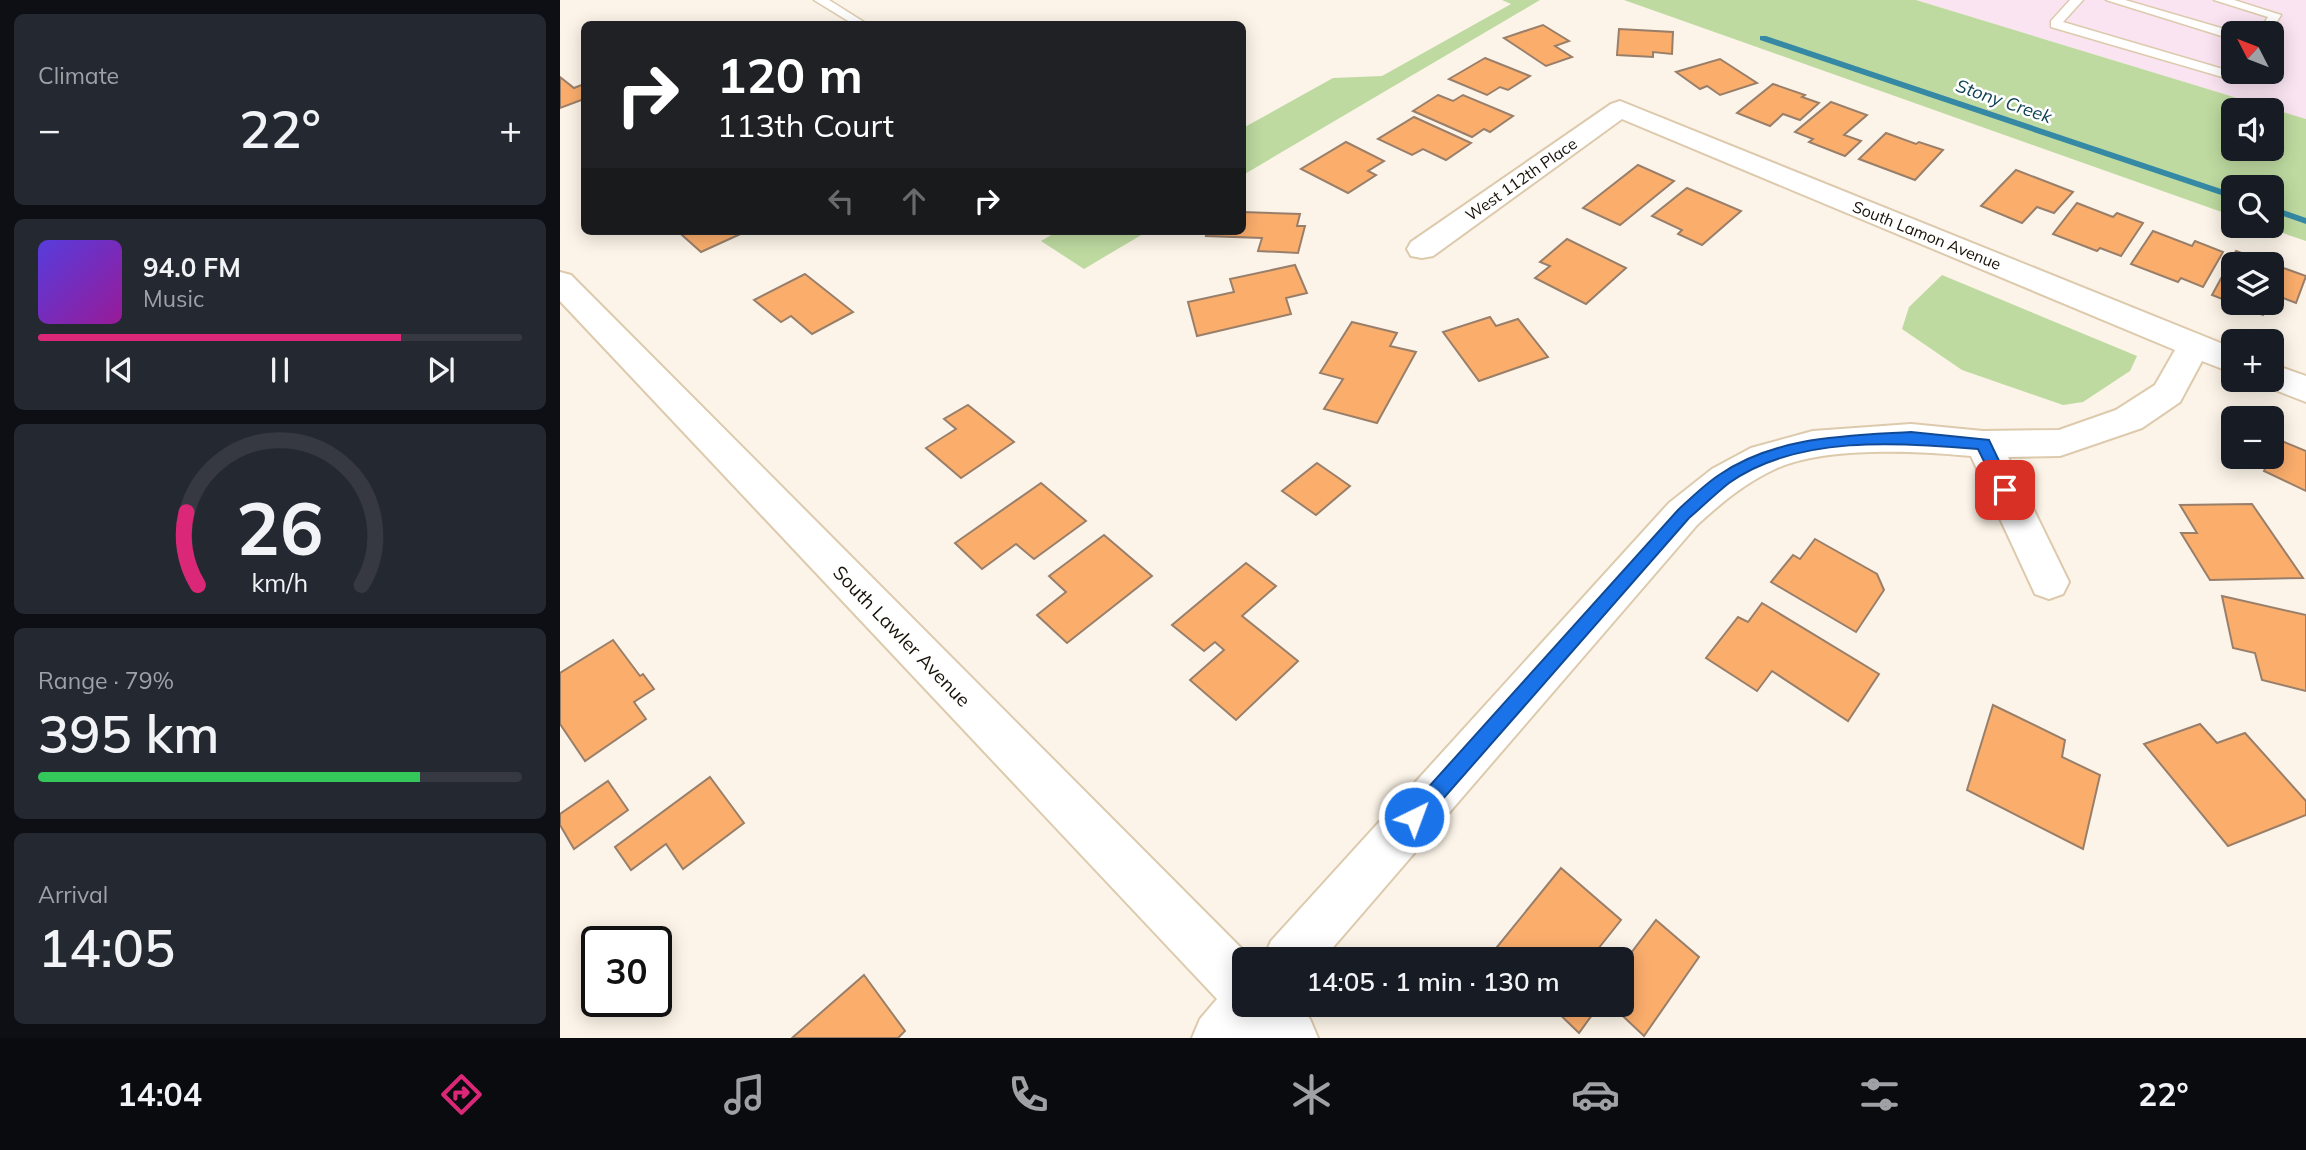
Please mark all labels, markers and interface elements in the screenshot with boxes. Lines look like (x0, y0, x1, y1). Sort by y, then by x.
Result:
north arrow (2221, 21, 2284, 84)
map controls (2221, 21, 2284, 469)
text: 120 m (717, 44, 863, 105)
icon: right (602, 49, 693, 140)
text: Climate (38, 61, 119, 90)
water label: Stony Creek (1953, 74, 2056, 128)
text: 22° (239, 96, 321, 161)
button: sound (2221, 98, 2284, 161)
text: − (38, 105, 61, 153)
text: + (499, 105, 522, 153)
text: 113th Court (717, 105, 894, 145)
street label: West 112th Place (1461, 133, 1581, 225)
button: search (2221, 175, 2284, 238)
icon: left (822, 182, 860, 220)
icon: ahead (895, 182, 933, 220)
icon: right (968, 182, 1006, 220)
street label: South Lamon Avenue (1850, 196, 2004, 274)
text: 94.0 FM (143, 251, 241, 284)
button: layers (2221, 252, 2284, 315)
text: Music (143, 284, 204, 313)
button: + (2221, 329, 2284, 392)
icon: previous (100, 351, 138, 389)
icon: pause (261, 351, 299, 389)
icon: next (422, 351, 460, 389)
button: − (2221, 406, 2284, 469)
pin (1975, 460, 2035, 520)
icon: arrive (1986, 471, 2024, 509)
text: 26 (236, 482, 324, 573)
street label: South Lawler Avenue (828, 560, 976, 712)
text: km/h (252, 567, 308, 598)
text: Range · 79% (38, 666, 174, 695)
text: 395 km (38, 701, 219, 766)
position arrow (1377, 780, 1451, 854)
text: Arrival (38, 880, 108, 909)
text: 14:05 (38, 915, 175, 980)
speed limit sign: 30 (581, 926, 672, 1017)
text: 14:05 · 1 min · 130 m (1306, 965, 1560, 998)
icon: directions (437, 1070, 486, 1119)
icon: music (720, 1070, 769, 1119)
icon: phone (1004, 1070, 1053, 1119)
icon: climate (1287, 1070, 1336, 1119)
icon: car (1571, 1070, 1620, 1119)
icon: filters (1855, 1070, 1904, 1119)
text: 14:04 (117, 1074, 202, 1114)
text: 22° (2138, 1074, 2189, 1114)

